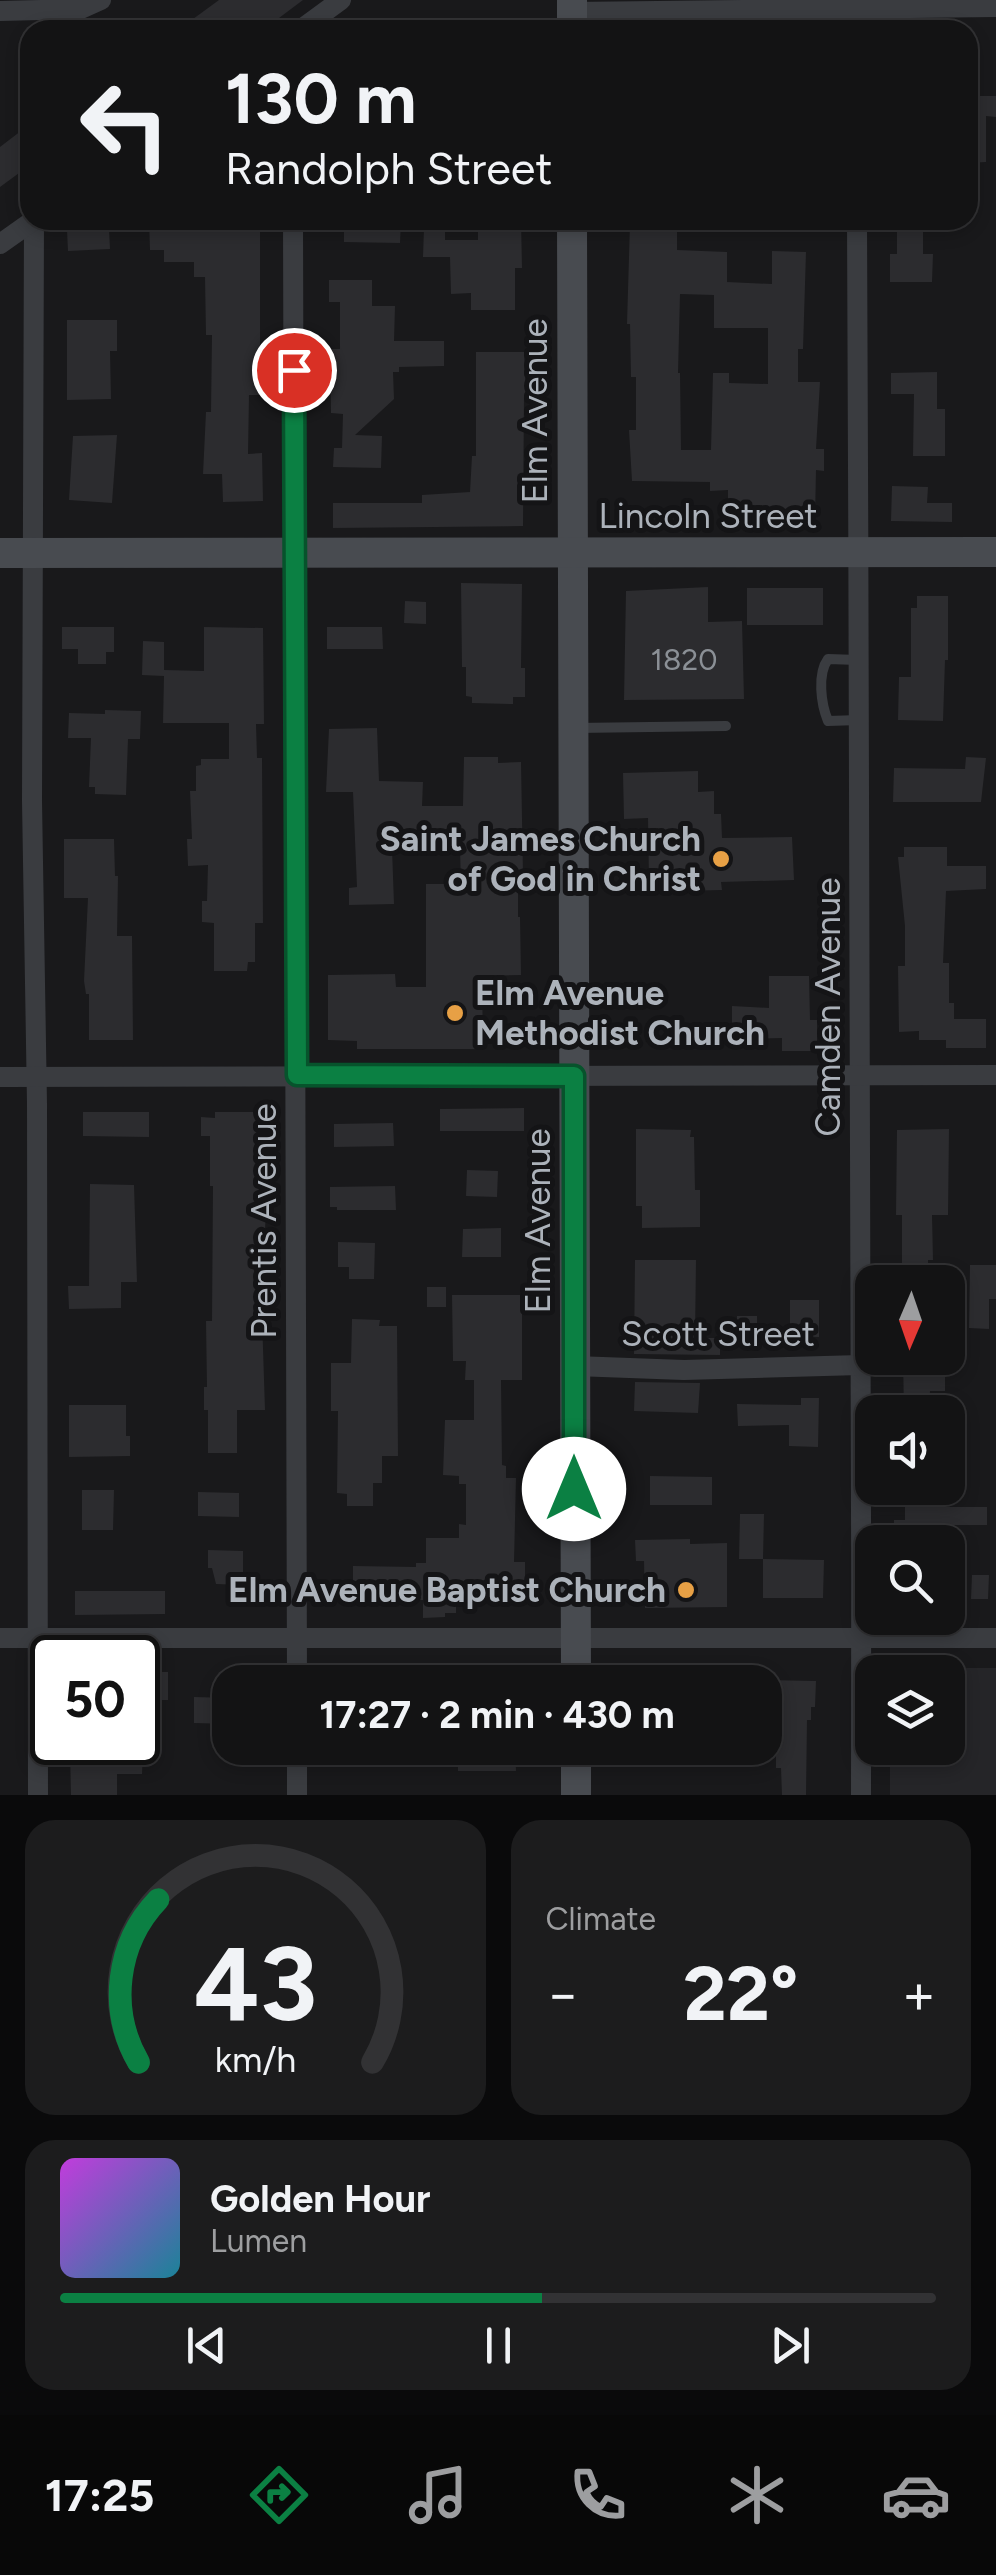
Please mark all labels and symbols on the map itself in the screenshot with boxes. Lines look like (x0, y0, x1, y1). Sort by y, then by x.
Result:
street label: Elm Avenue (514, 318, 556, 504)
pin (252, 328, 337, 413)
street label: Lincoln Street (599, 495, 817, 537)
house number: 1820 (651, 641, 717, 678)
place label: Saint James Church of God in Christ (380, 818, 701, 900)
marker: Saint James Church of God in Christ (710, 848, 732, 870)
street label: Camden Avenue (807, 877, 849, 1137)
place label: Elm Avenue Methodist Church (475, 972, 765, 1054)
marker: Elm Avenue Methodist Church (444, 1002, 466, 1024)
street label: Prentis Avenue (243, 1103, 285, 1339)
street label: Elm Avenue (517, 1128, 559, 1314)
north arrow (855, 1265, 965, 1375)
street label: Scott Street (621, 1313, 815, 1355)
position arrow (522, 1437, 626, 1541)
place label: Elm Avenue Baptist Church (228, 1569, 666, 1611)
marker: Elm Avenue Baptist Church (675, 1579, 697, 1601)
speed limit sign: 50 (30, 1635, 160, 1765)

